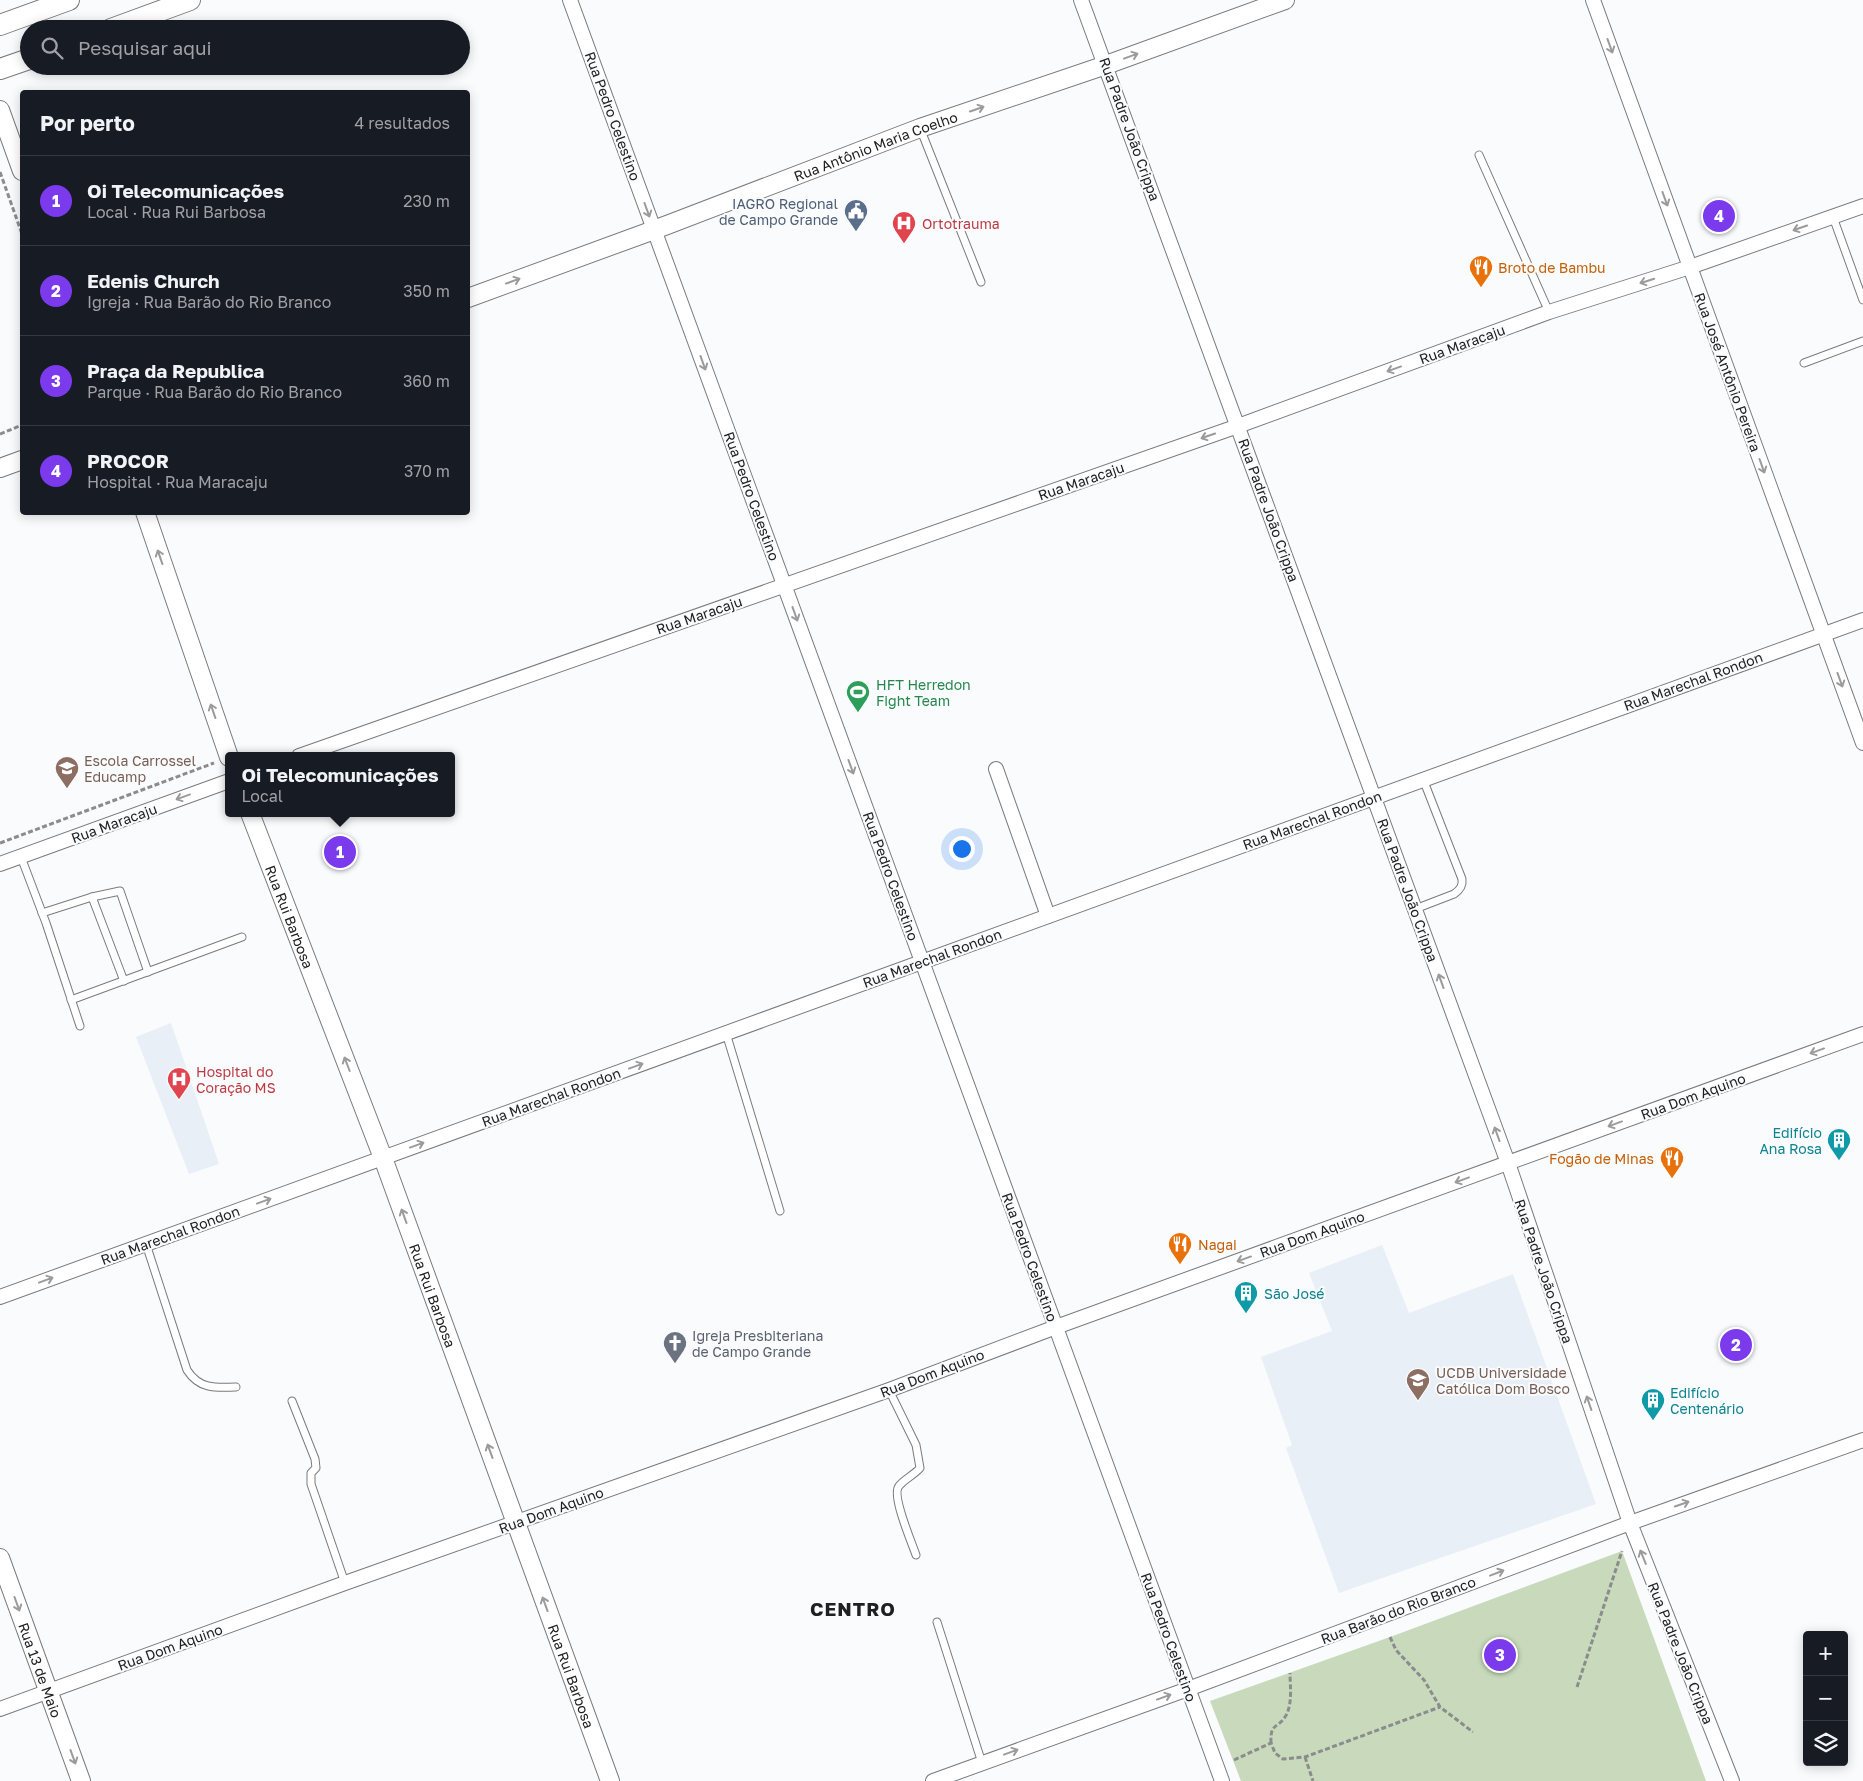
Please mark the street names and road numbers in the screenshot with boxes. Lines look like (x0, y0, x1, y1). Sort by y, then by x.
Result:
street label: Rua Pedro Celestino (582, 49, 644, 183)
street label: Rua Padre João Crippa (1096, 55, 1164, 203)
street label: Rua Antônio Maria Coelho (791, 107, 960, 184)
street label: Rua José Antônio Pereira (1691, 290, 1765, 454)
street label: Rua Maracaju (1417, 321, 1507, 367)
street label: Rua Pedro Celestino (721, 429, 783, 563)
street label: Rua Padre João Crippa (1235, 436, 1303, 584)
street label: Rua Maracaju (1036, 458, 1126, 504)
street label: Rua Maracaju (654, 592, 744, 638)
street label: Rua Marechal Rondon (1621, 648, 1765, 714)
street label: Rua Marechal Rondon (1240, 787, 1384, 853)
street label: Rua Maracaju (69, 800, 159, 846)
street label: Rua Pedro Celestino (860, 809, 922, 943)
street label: Rua Padre João Crippa (1374, 816, 1442, 964)
street label: Rua Rui Barbosa (262, 863, 318, 971)
street label: Rua Marechal Rondon (860, 925, 1004, 991)
street label: Rua Marechal Rondon (479, 1064, 623, 1130)
street label: Rua Dom Aquino (1638, 1069, 1748, 1123)
street label: Rua Pedro Celestino (999, 1190, 1061, 1324)
street label: Rua Padre João Crippa (1511, 1197, 1577, 1345)
street label: Rua Marechal Rondon (98, 1202, 242, 1268)
street label: Rua Dom Aquino (1257, 1207, 1367, 1261)
street label: Rua Rui Barbosa (406, 1241, 460, 1350)
street label: Rua Dom Aquino (877, 1345, 987, 1401)
street label: Rua Dom Aquino (496, 1483, 606, 1537)
street label: Rua Pedro Celestino (1138, 1570, 1200, 1704)
street label: Rua Barão do Rio Branco (1318, 1573, 1478, 1647)
street label: Rua Padre João Crippa (1645, 1580, 1717, 1726)
street label: Rua 13 de Maio (16, 1620, 66, 1720)
street label: Rua Dom Aquino (115, 1620, 225, 1674)
street label: Rua Rui Barbosa (545, 1622, 598, 1730)

